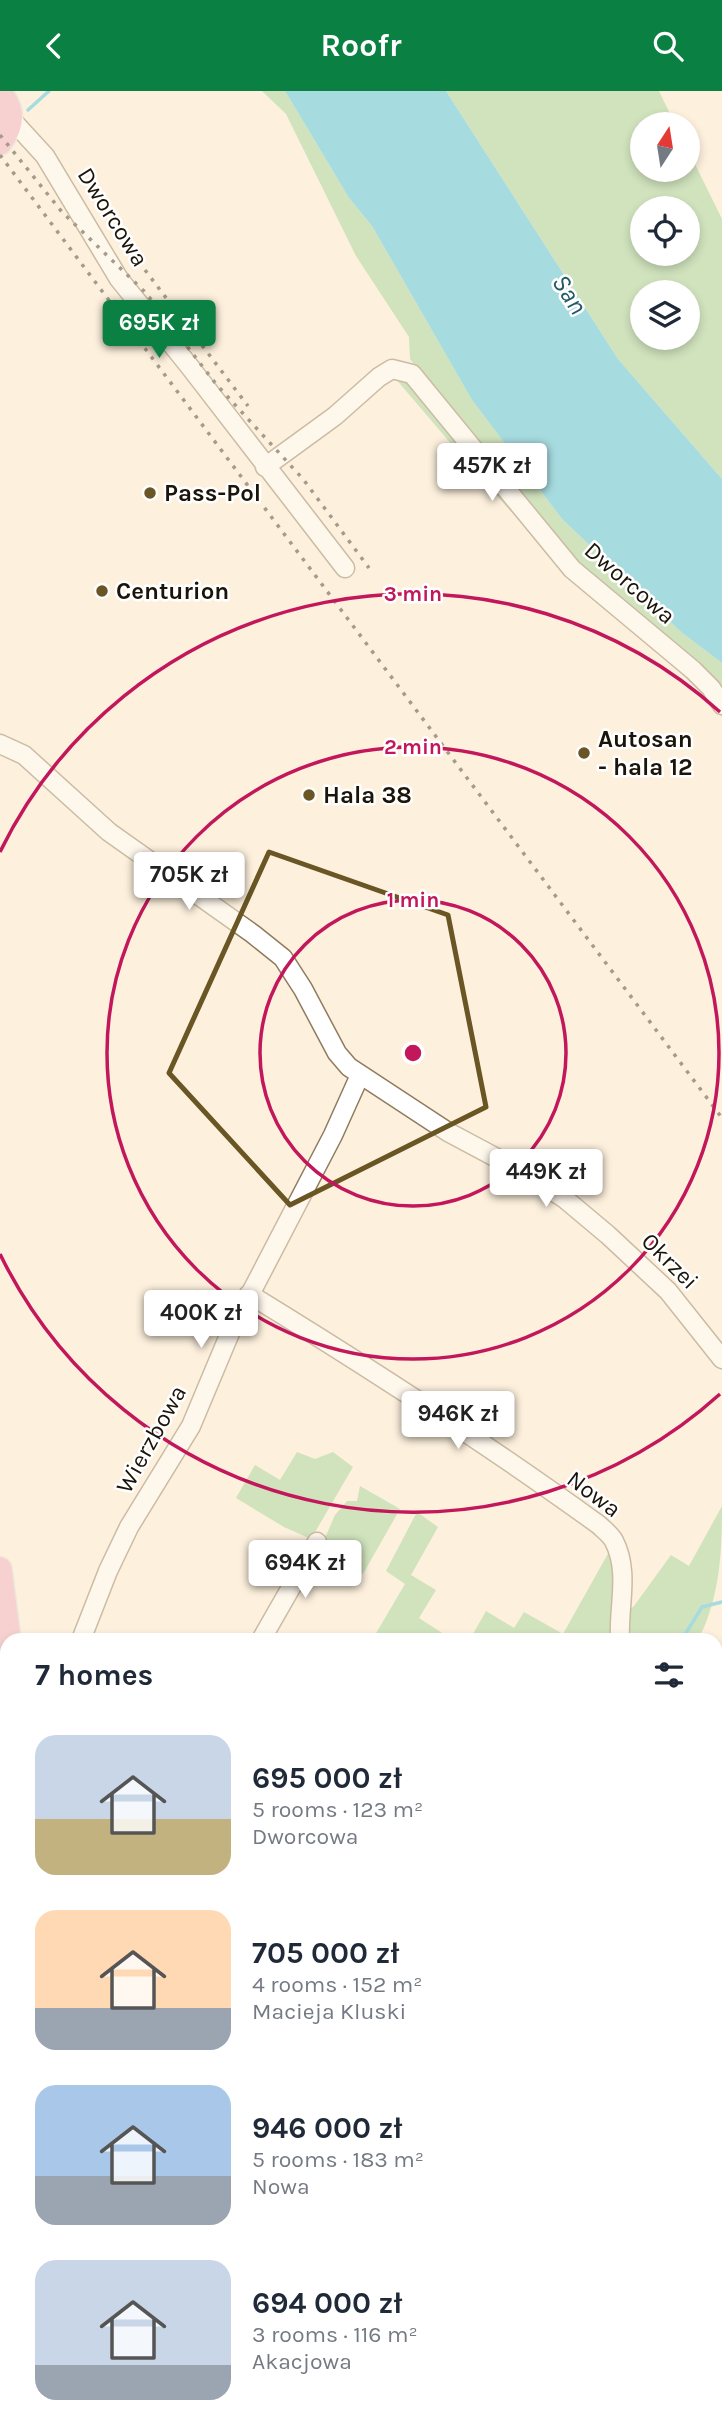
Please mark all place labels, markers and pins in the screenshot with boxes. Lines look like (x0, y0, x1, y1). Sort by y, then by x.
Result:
pin: 695K zł (94, 301, 224, 360)
pin: 457K zł (427, 443, 557, 503)
place label: Pass-Pol (164, 479, 261, 507)
marker: Pass-Pol (142, 485, 158, 501)
place label: Centurion (116, 577, 229, 605)
marker: Centurion (94, 583, 110, 599)
place label: Autosan - hala 12 (598, 725, 693, 781)
marker: Autosan - hala 12 (576, 745, 592, 761)
place label: Hala 38 (323, 781, 412, 809)
marker: Hala 38 (301, 787, 317, 803)
pin: 705K zł (124, 853, 254, 912)
centre of rings (401, 1041, 425, 1065)
pin: 449K zł (481, 1149, 611, 1209)
pin: 400K zł (136, 1291, 266, 1350)
pin: 946K zł (393, 1391, 523, 1451)
pin: 694K zł (240, 1541, 370, 1600)

